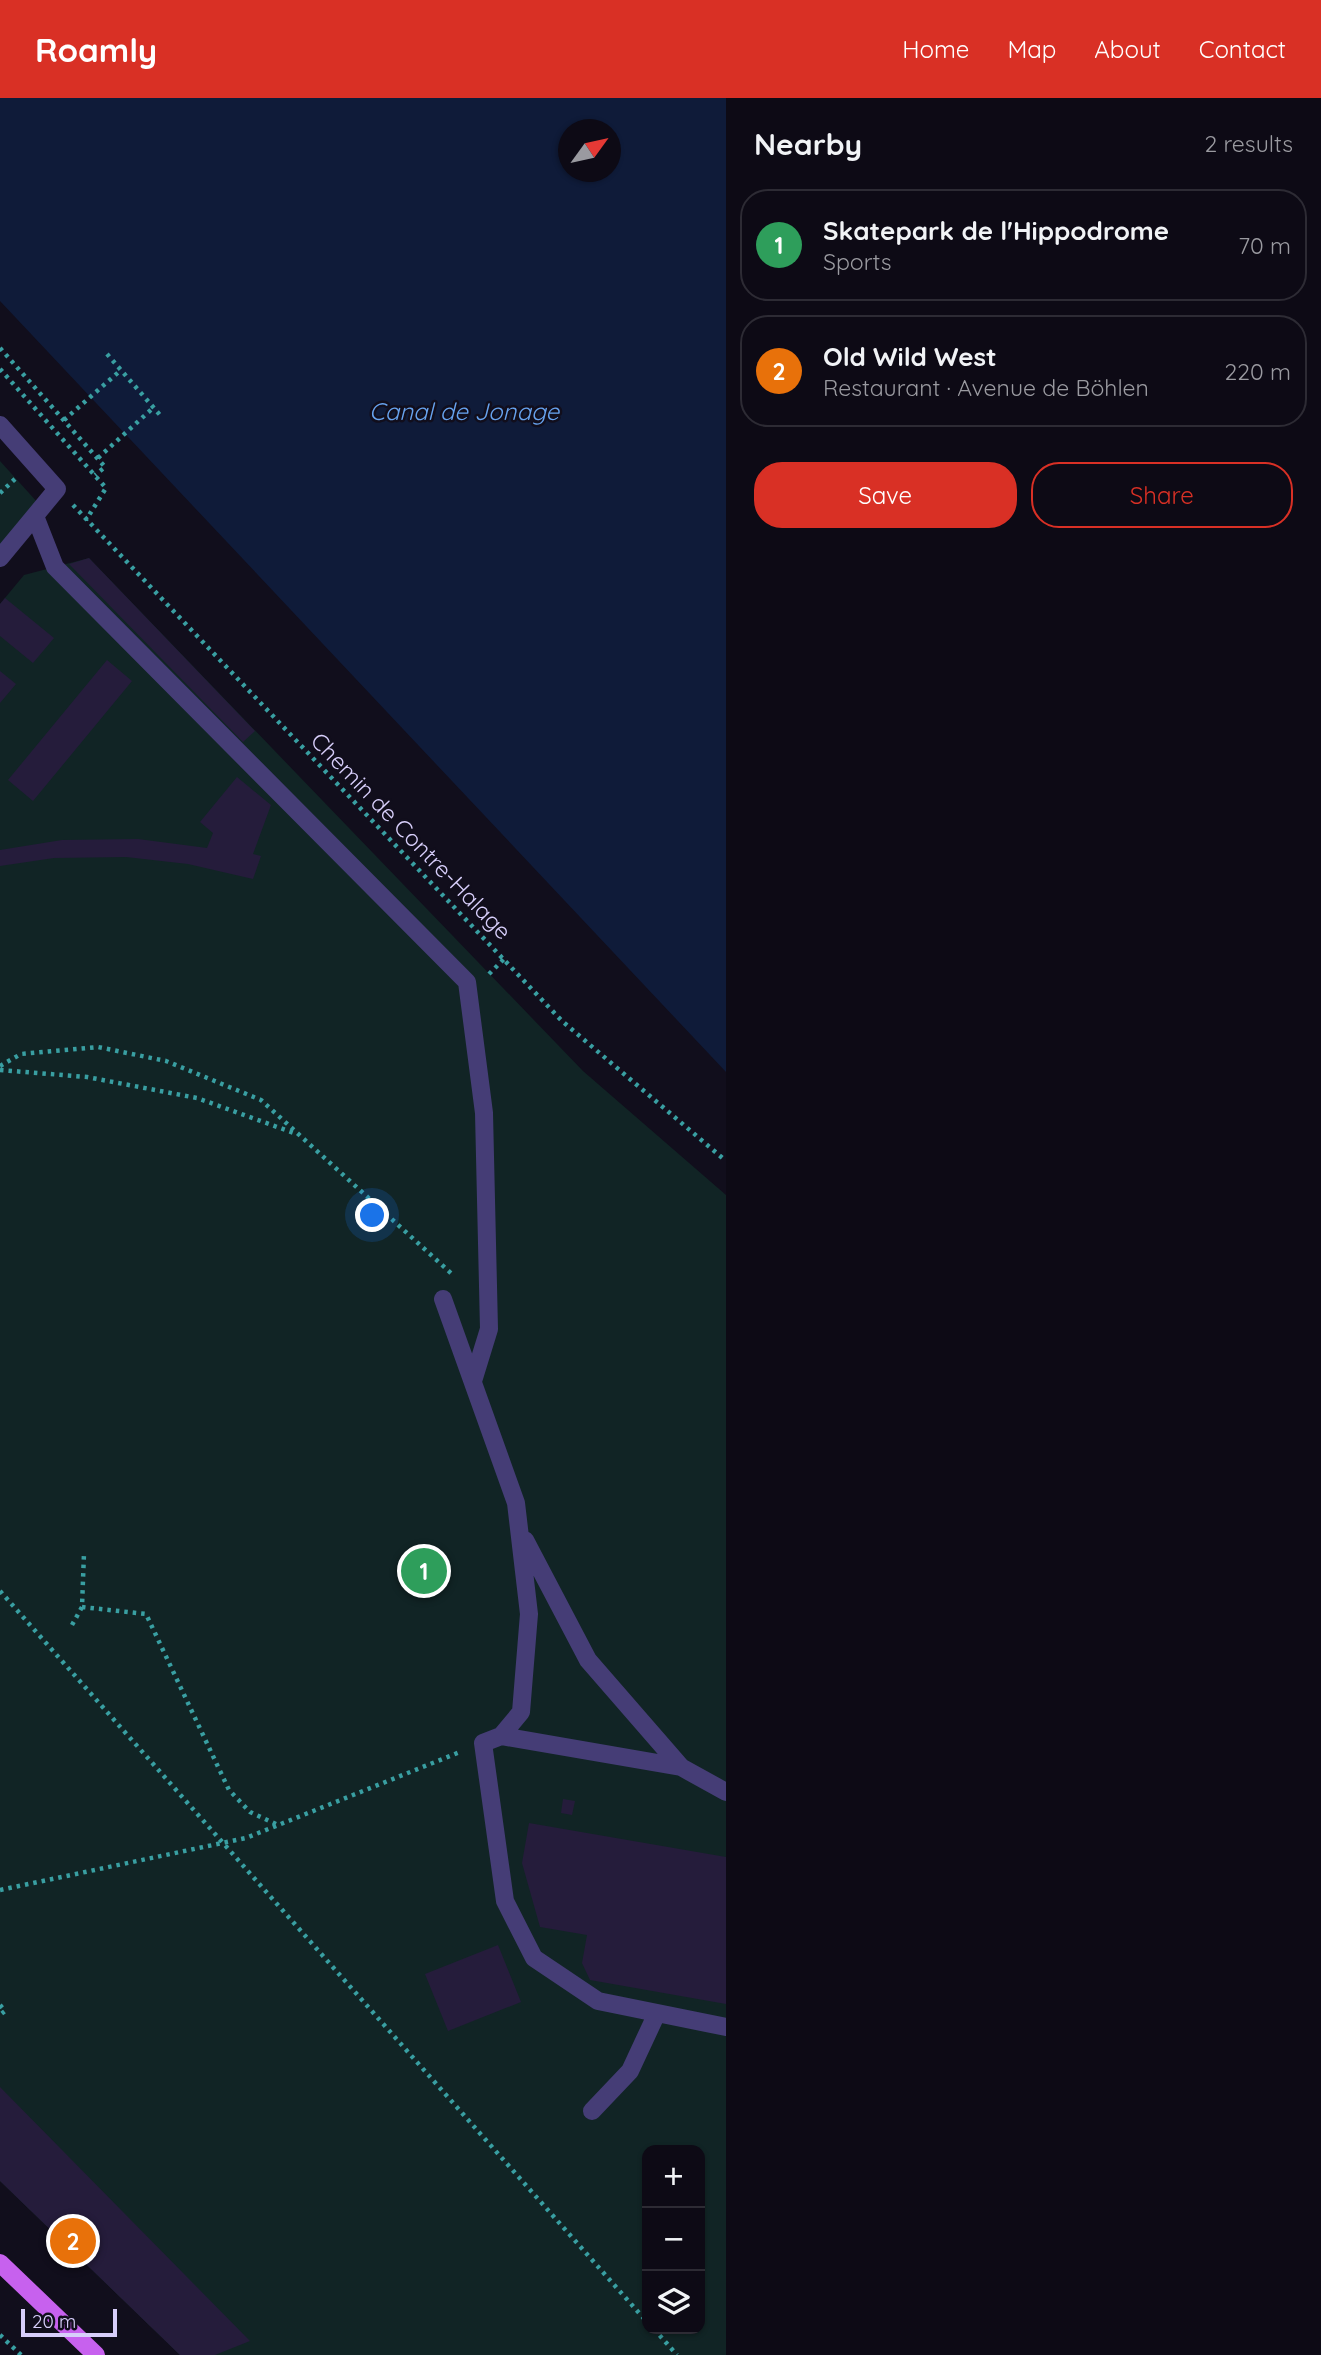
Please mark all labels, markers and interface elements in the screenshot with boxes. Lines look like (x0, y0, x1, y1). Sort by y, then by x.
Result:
text: Roamly (35, 29, 157, 70)
text: Home (902, 34, 969, 64)
text: Map (1007, 34, 1056, 64)
text: About (1094, 34, 1161, 64)
text: Contact (1199, 34, 1286, 64)
north arrow (558, 119, 621, 182)
text: Nearby (754, 125, 862, 163)
text: 2 results (1204, 129, 1293, 158)
text: Skatepark de l'Hippodrome (823, 214, 1169, 247)
text: 1 (775, 231, 783, 260)
text: 70 m (1238, 231, 1291, 260)
text: Sports (823, 247, 892, 276)
text: Old Wild West (823, 340, 997, 373)
text: 2 (772, 357, 786, 386)
text: 220 m (1225, 357, 1291, 386)
text: Restaurant · Avenue de Böhlen (823, 373, 1149, 402)
water label: Canal de Jonage (369, 396, 560, 426)
button: Save (754, 462, 1017, 528)
button: Share (1031, 462, 1293, 528)
street label: Chemin de Contre-Halage (305, 726, 518, 945)
your location (355, 1198, 389, 1232)
pin: 1 (401, 1545, 447, 1597)
map controls (642, 2145, 705, 2334)
button: + (642, 2145, 705, 2208)
button: − (642, 2208, 705, 2271)
pin: 2 (50, 2215, 96, 2267)
button: layers (642, 2271, 705, 2334)
scale bar (21, 2306, 117, 2338)
text: 20 m (32, 2309, 76, 2333)

